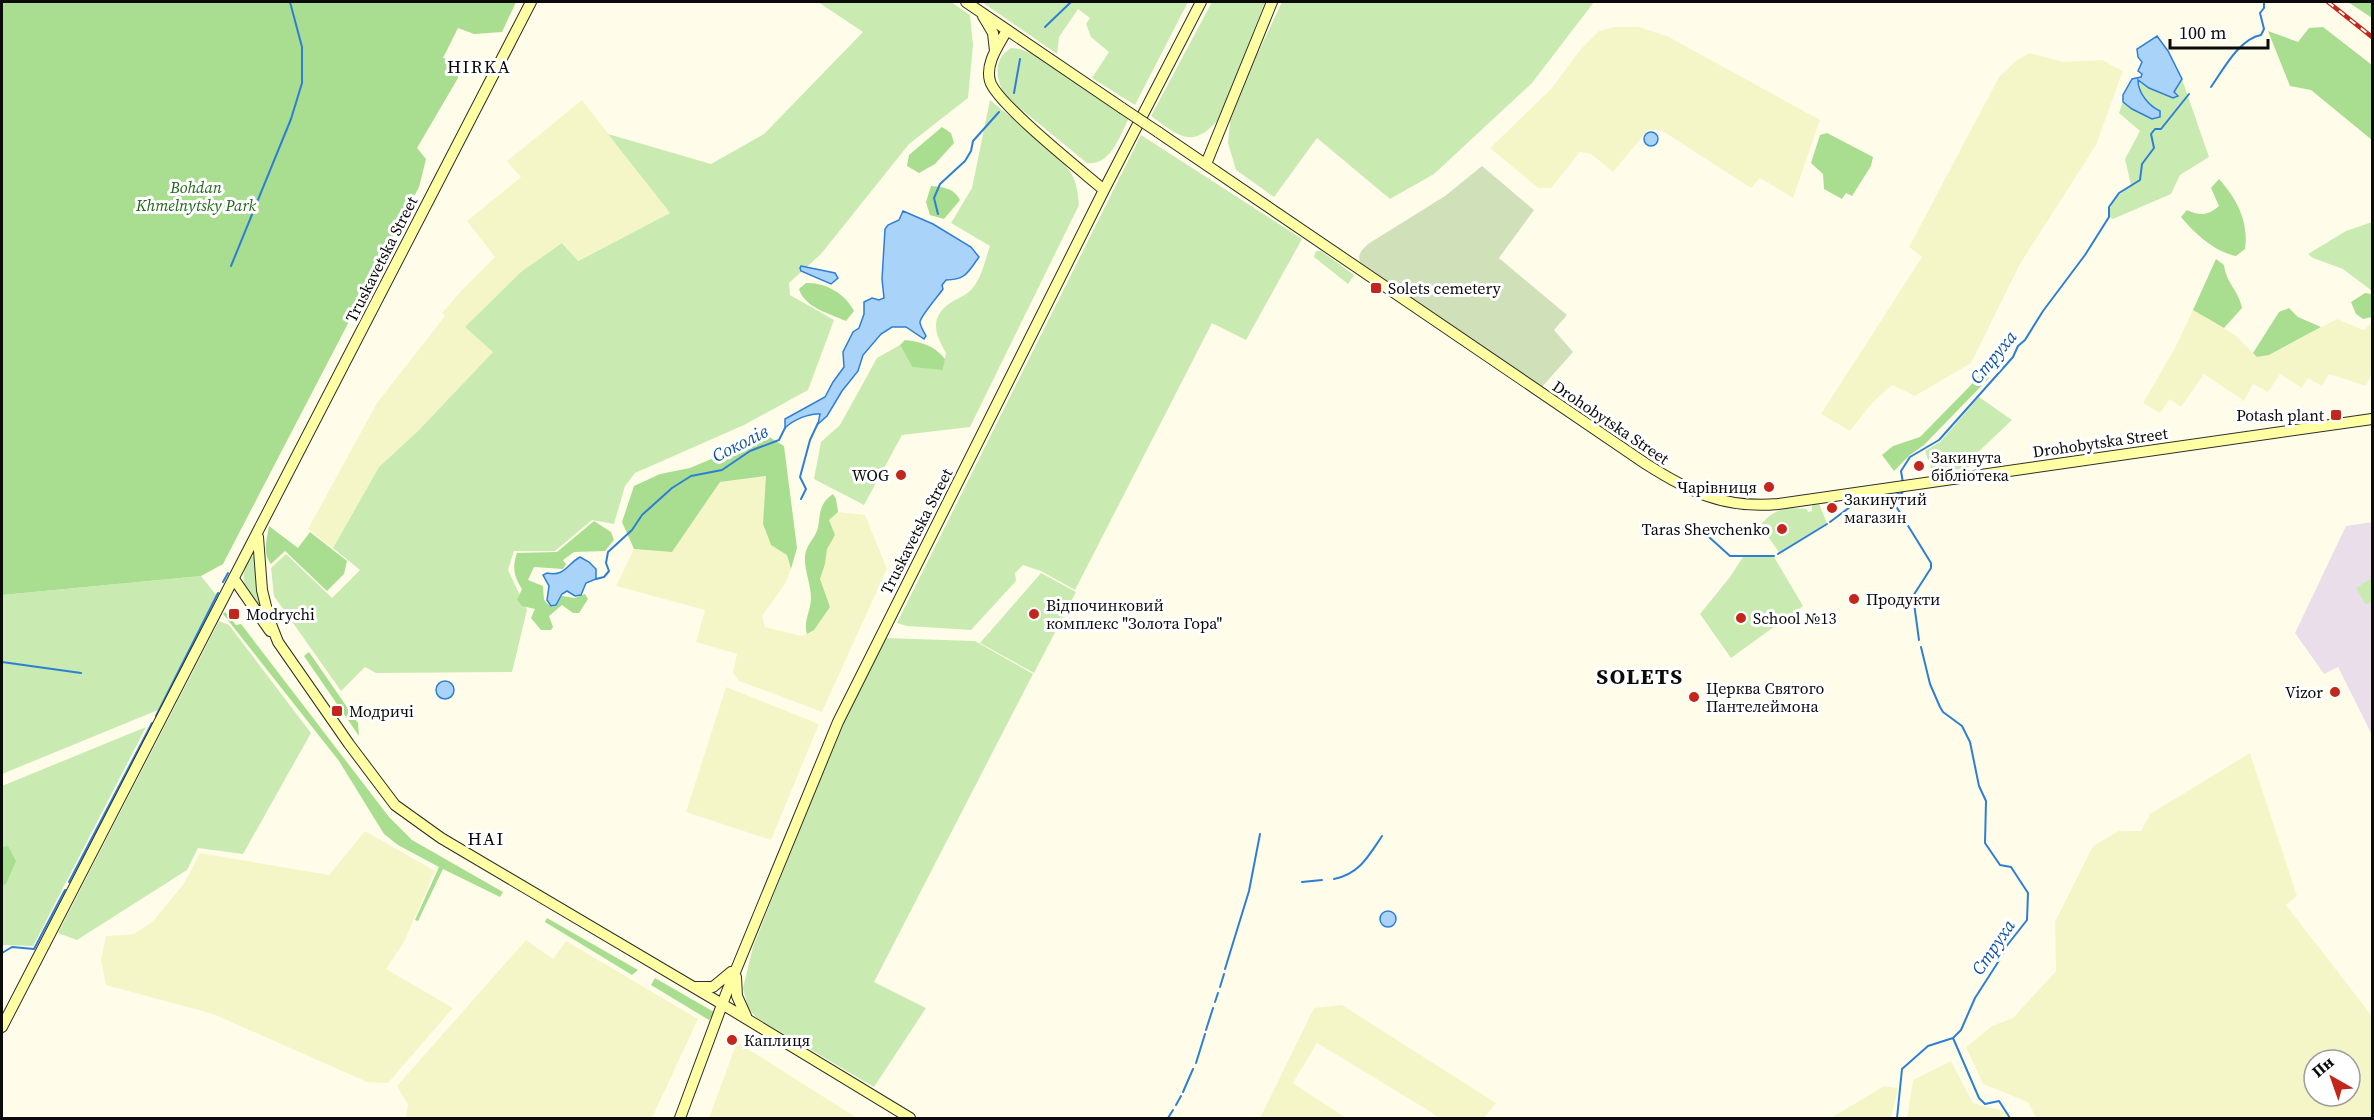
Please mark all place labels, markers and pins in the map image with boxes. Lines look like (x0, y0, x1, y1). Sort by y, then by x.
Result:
place label: Solets cemetery (1388, 277, 1501, 299)
marker: Solets cemetery (1369, 281, 1383, 295)
place label: Potash plant (2236, 404, 2325, 426)
marker: Potash plant (2329, 408, 2343, 422)
place label: Закинута бібліотека (1931, 446, 2010, 486)
marker: Закинута бібліотека (1912, 459, 1926, 473)
place label: WOG (852, 464, 889, 486)
marker: WOG (894, 468, 908, 482)
place label: Чарівниця (1677, 476, 1757, 498)
marker: Чарівниця (1762, 480, 1776, 494)
place label: Закинутий магазин (1844, 488, 1927, 528)
marker: Закинутий магазин (1825, 501, 1839, 515)
place label: Taras Shevchenko (1642, 518, 1770, 540)
marker: Taras Shevchenko (1775, 522, 1789, 536)
place label: Продукти (1866, 588, 1940, 610)
marker: Продукти (1847, 592, 1861, 606)
place label: Відпочинковий комплекс "Золота Гора" (1046, 594, 1222, 634)
place label: Modrychi (246, 603, 315, 625)
marker: Modrychi (227, 607, 241, 621)
marker: Відпочинковий комплекс "Золота Гора" (1027, 607, 1041, 621)
place label: School №13 (1753, 607, 1837, 629)
marker: School №13 (1734, 611, 1748, 625)
place label: Церква Святого Пантелеймона (1706, 677, 1825, 717)
place label: Vizor (2285, 681, 2323, 703)
marker: Vizor (2328, 685, 2342, 699)
marker: Церква Святого Пантелеймона (1687, 690, 1701, 704)
place label: Модричі (349, 700, 414, 722)
marker: Модричі (330, 704, 344, 718)
place label: Каплиця (744, 1029, 810, 1051)
marker: Каплиця (725, 1033, 739, 1047)

